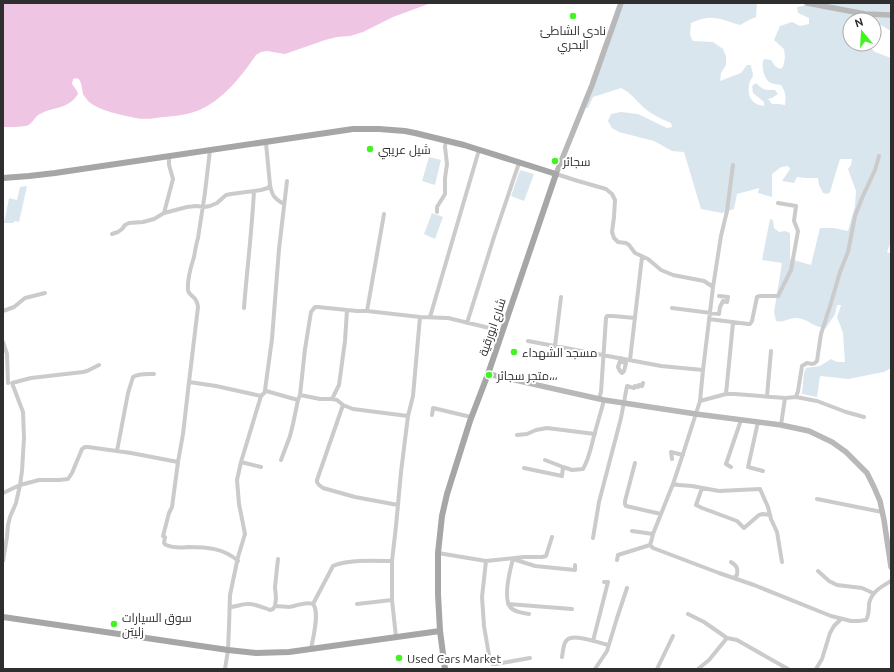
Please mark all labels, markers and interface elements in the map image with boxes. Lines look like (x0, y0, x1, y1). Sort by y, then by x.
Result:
marker: نادي الشاطئ البحري (568, 11, 578, 21)
north arrow (842, 12, 882, 52)
text: N (853, 16, 865, 29)
place label: نادي الشاطئ البحري (540, 24, 606, 55)
place label: شيل عريبي (378, 143, 431, 160)
marker: شيل عريبي (365, 144, 375, 154)
place label: سجائر (562, 155, 591, 169)
marker: سجائر (550, 156, 560, 166)
street label: شارع ابورقية (476, 296, 510, 358)
place label: مسجد الشهداء (522, 346, 597, 360)
marker: مسجد الشهداء (509, 347, 519, 357)
place label: متجر سجائر،،، (496, 369, 558, 383)
marker: متجر سجائر،،، (484, 370, 494, 380)
place label: سوق السيارات زليتن (122, 611, 192, 639)
marker: سوق السيارات زليتن (109, 619, 119, 629)
place label: Used Cars Market (407, 652, 501, 665)
marker: Used Cars Market (394, 653, 404, 663)

